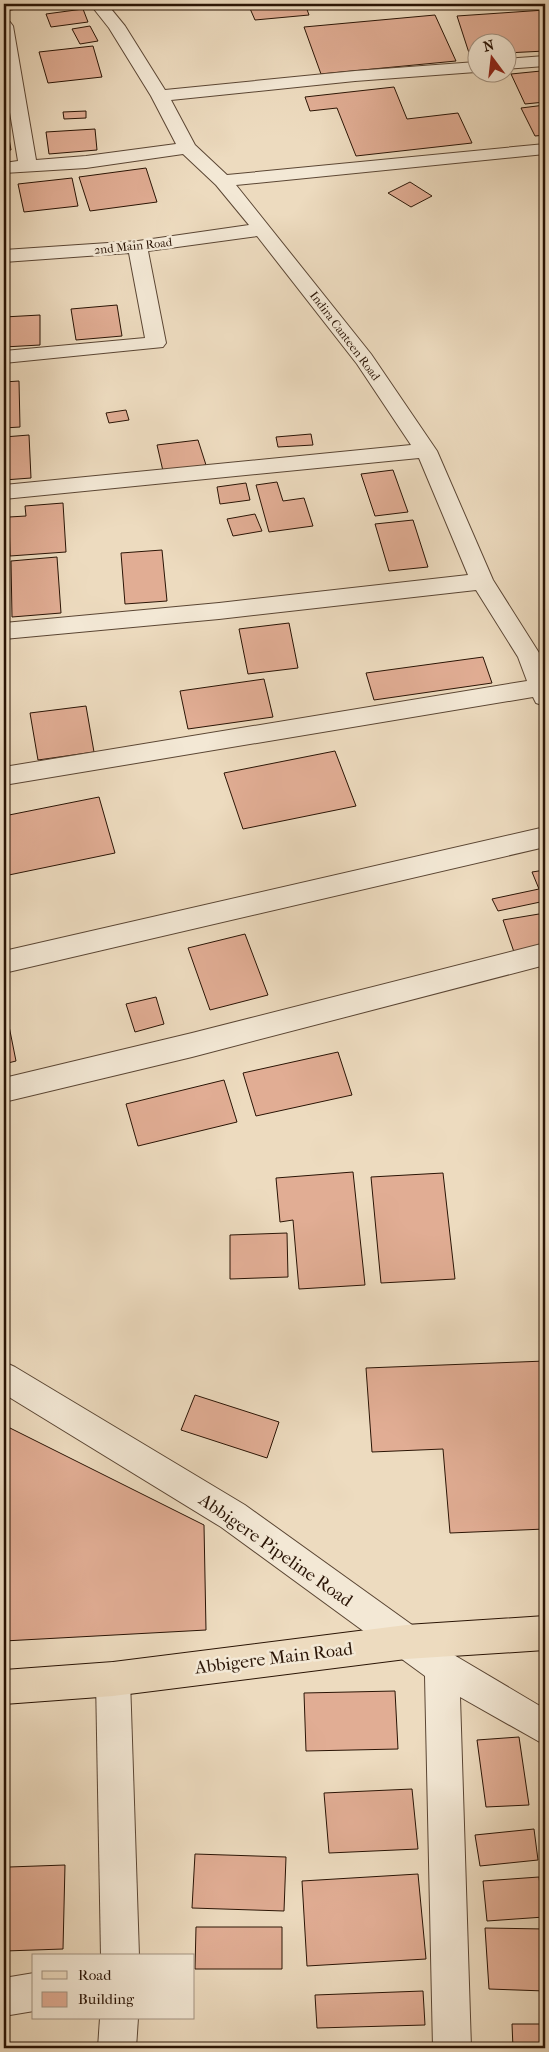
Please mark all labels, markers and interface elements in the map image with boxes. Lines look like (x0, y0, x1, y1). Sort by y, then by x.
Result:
north arrow (466, 32, 516, 82)
text: N (481, 36, 496, 56)
street label: 2nd Main Road (93, 235, 173, 257)
street label: Indira Canteen Road (307, 289, 383, 384)
street label: Abbigere Pipeline Road (194, 1489, 357, 1612)
street label: Abbigere Main Road (193, 1638, 354, 1679)
legend (32, 1954, 195, 2020)
text: Road (78, 1966, 112, 1984)
text: Building (78, 1990, 135, 2008)

